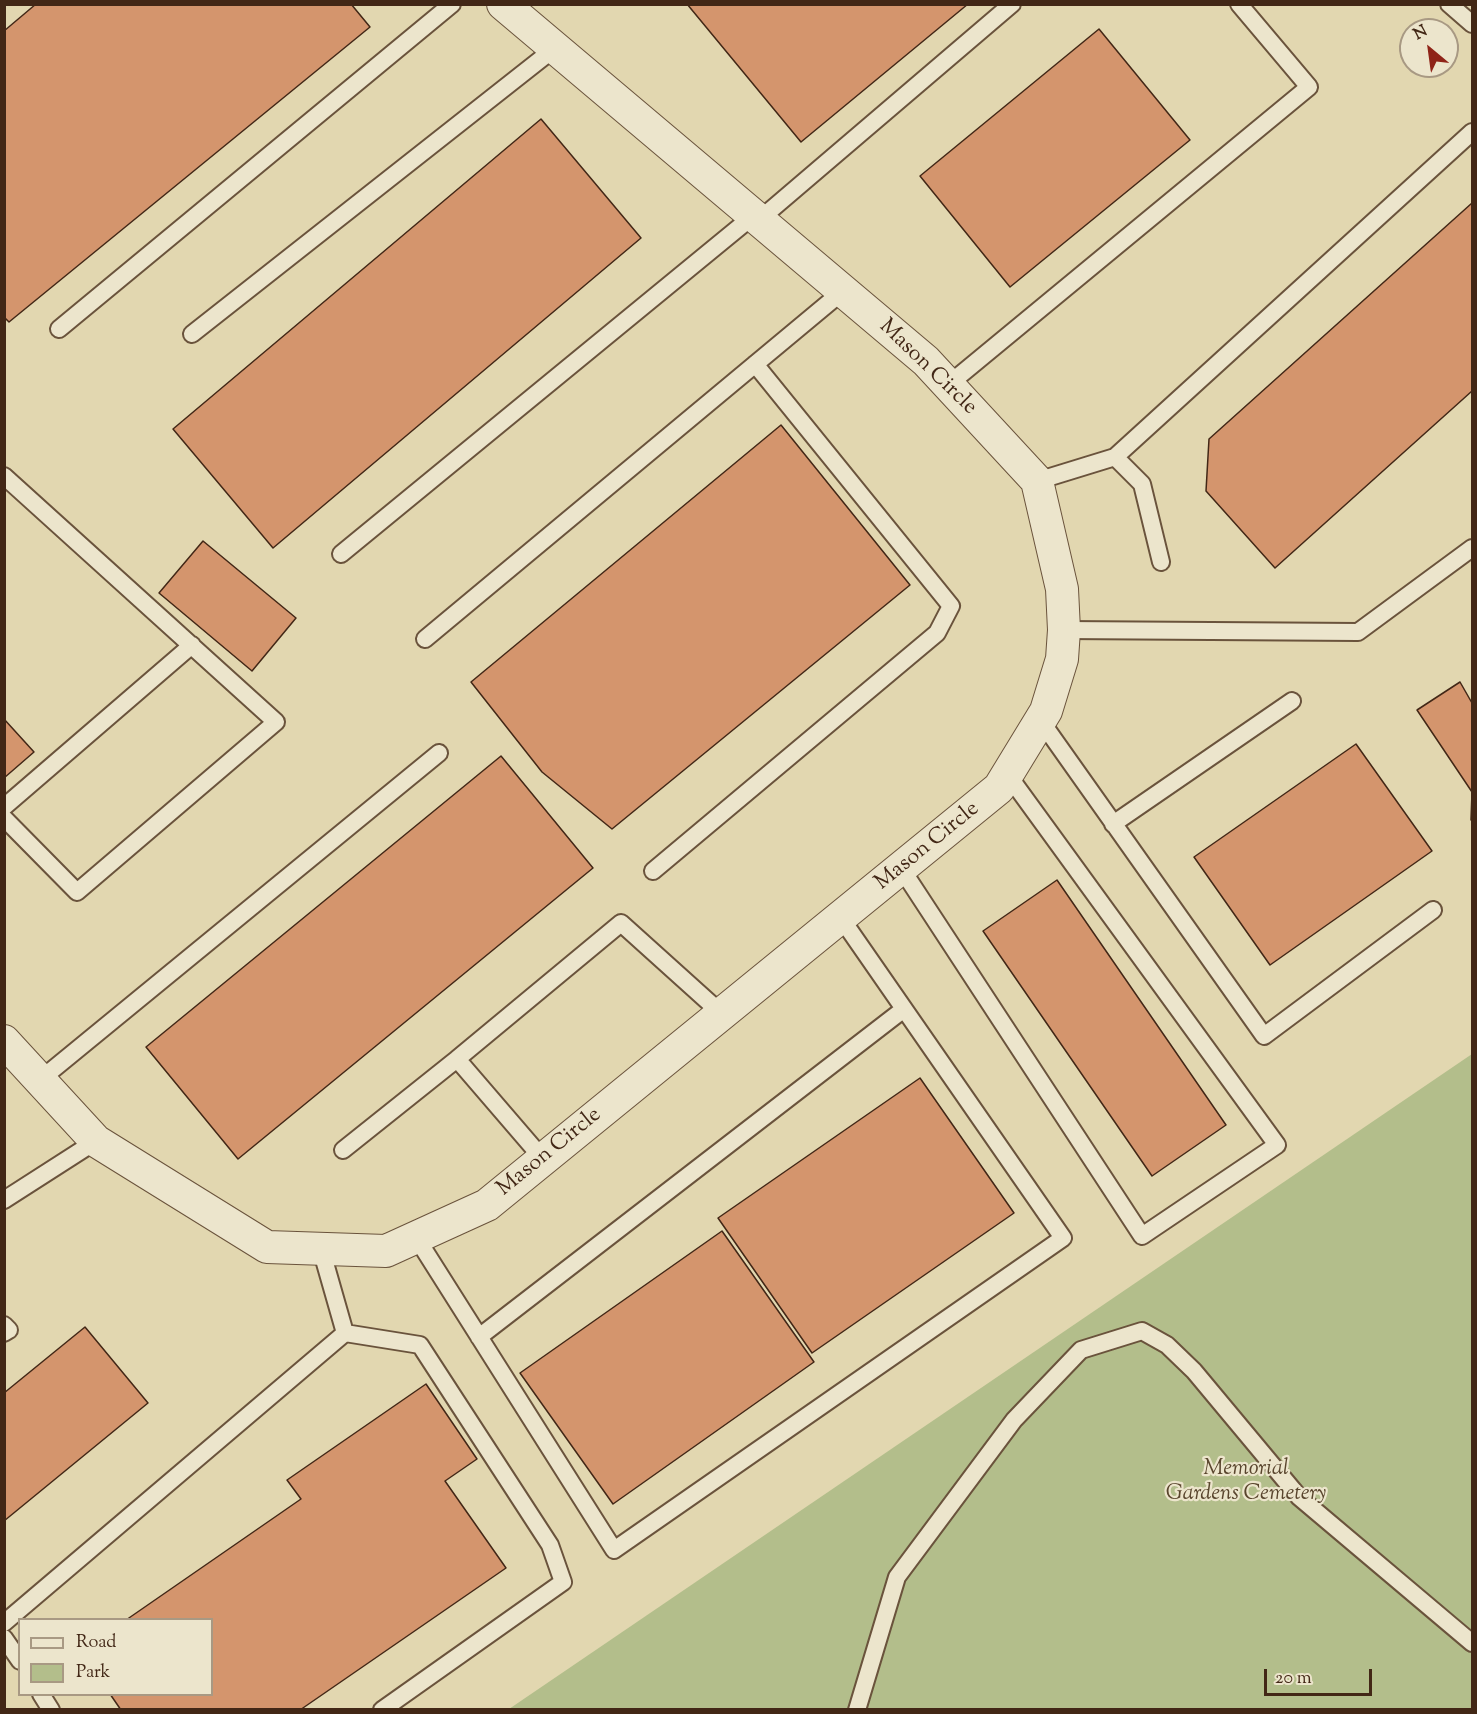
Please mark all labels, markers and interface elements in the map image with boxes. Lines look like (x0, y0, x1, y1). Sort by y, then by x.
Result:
north arrow (1399, 18, 1459, 78)
text: N (1410, 20, 1432, 47)
street label: Mason Circle (872, 315, 982, 421)
street label: Mason Circle (871, 797, 985, 897)
street label: Mason Circle (493, 1103, 607, 1203)
park label: Memorial Gardens Cemetery (1166, 1457, 1326, 1508)
legend (18, 1618, 213, 1696)
text: Road (76, 1630, 116, 1656)
scale bar (1267, 1657, 1375, 1695)
text: Park (76, 1660, 110, 1686)
text: 20 m (1275, 1666, 1312, 1692)

